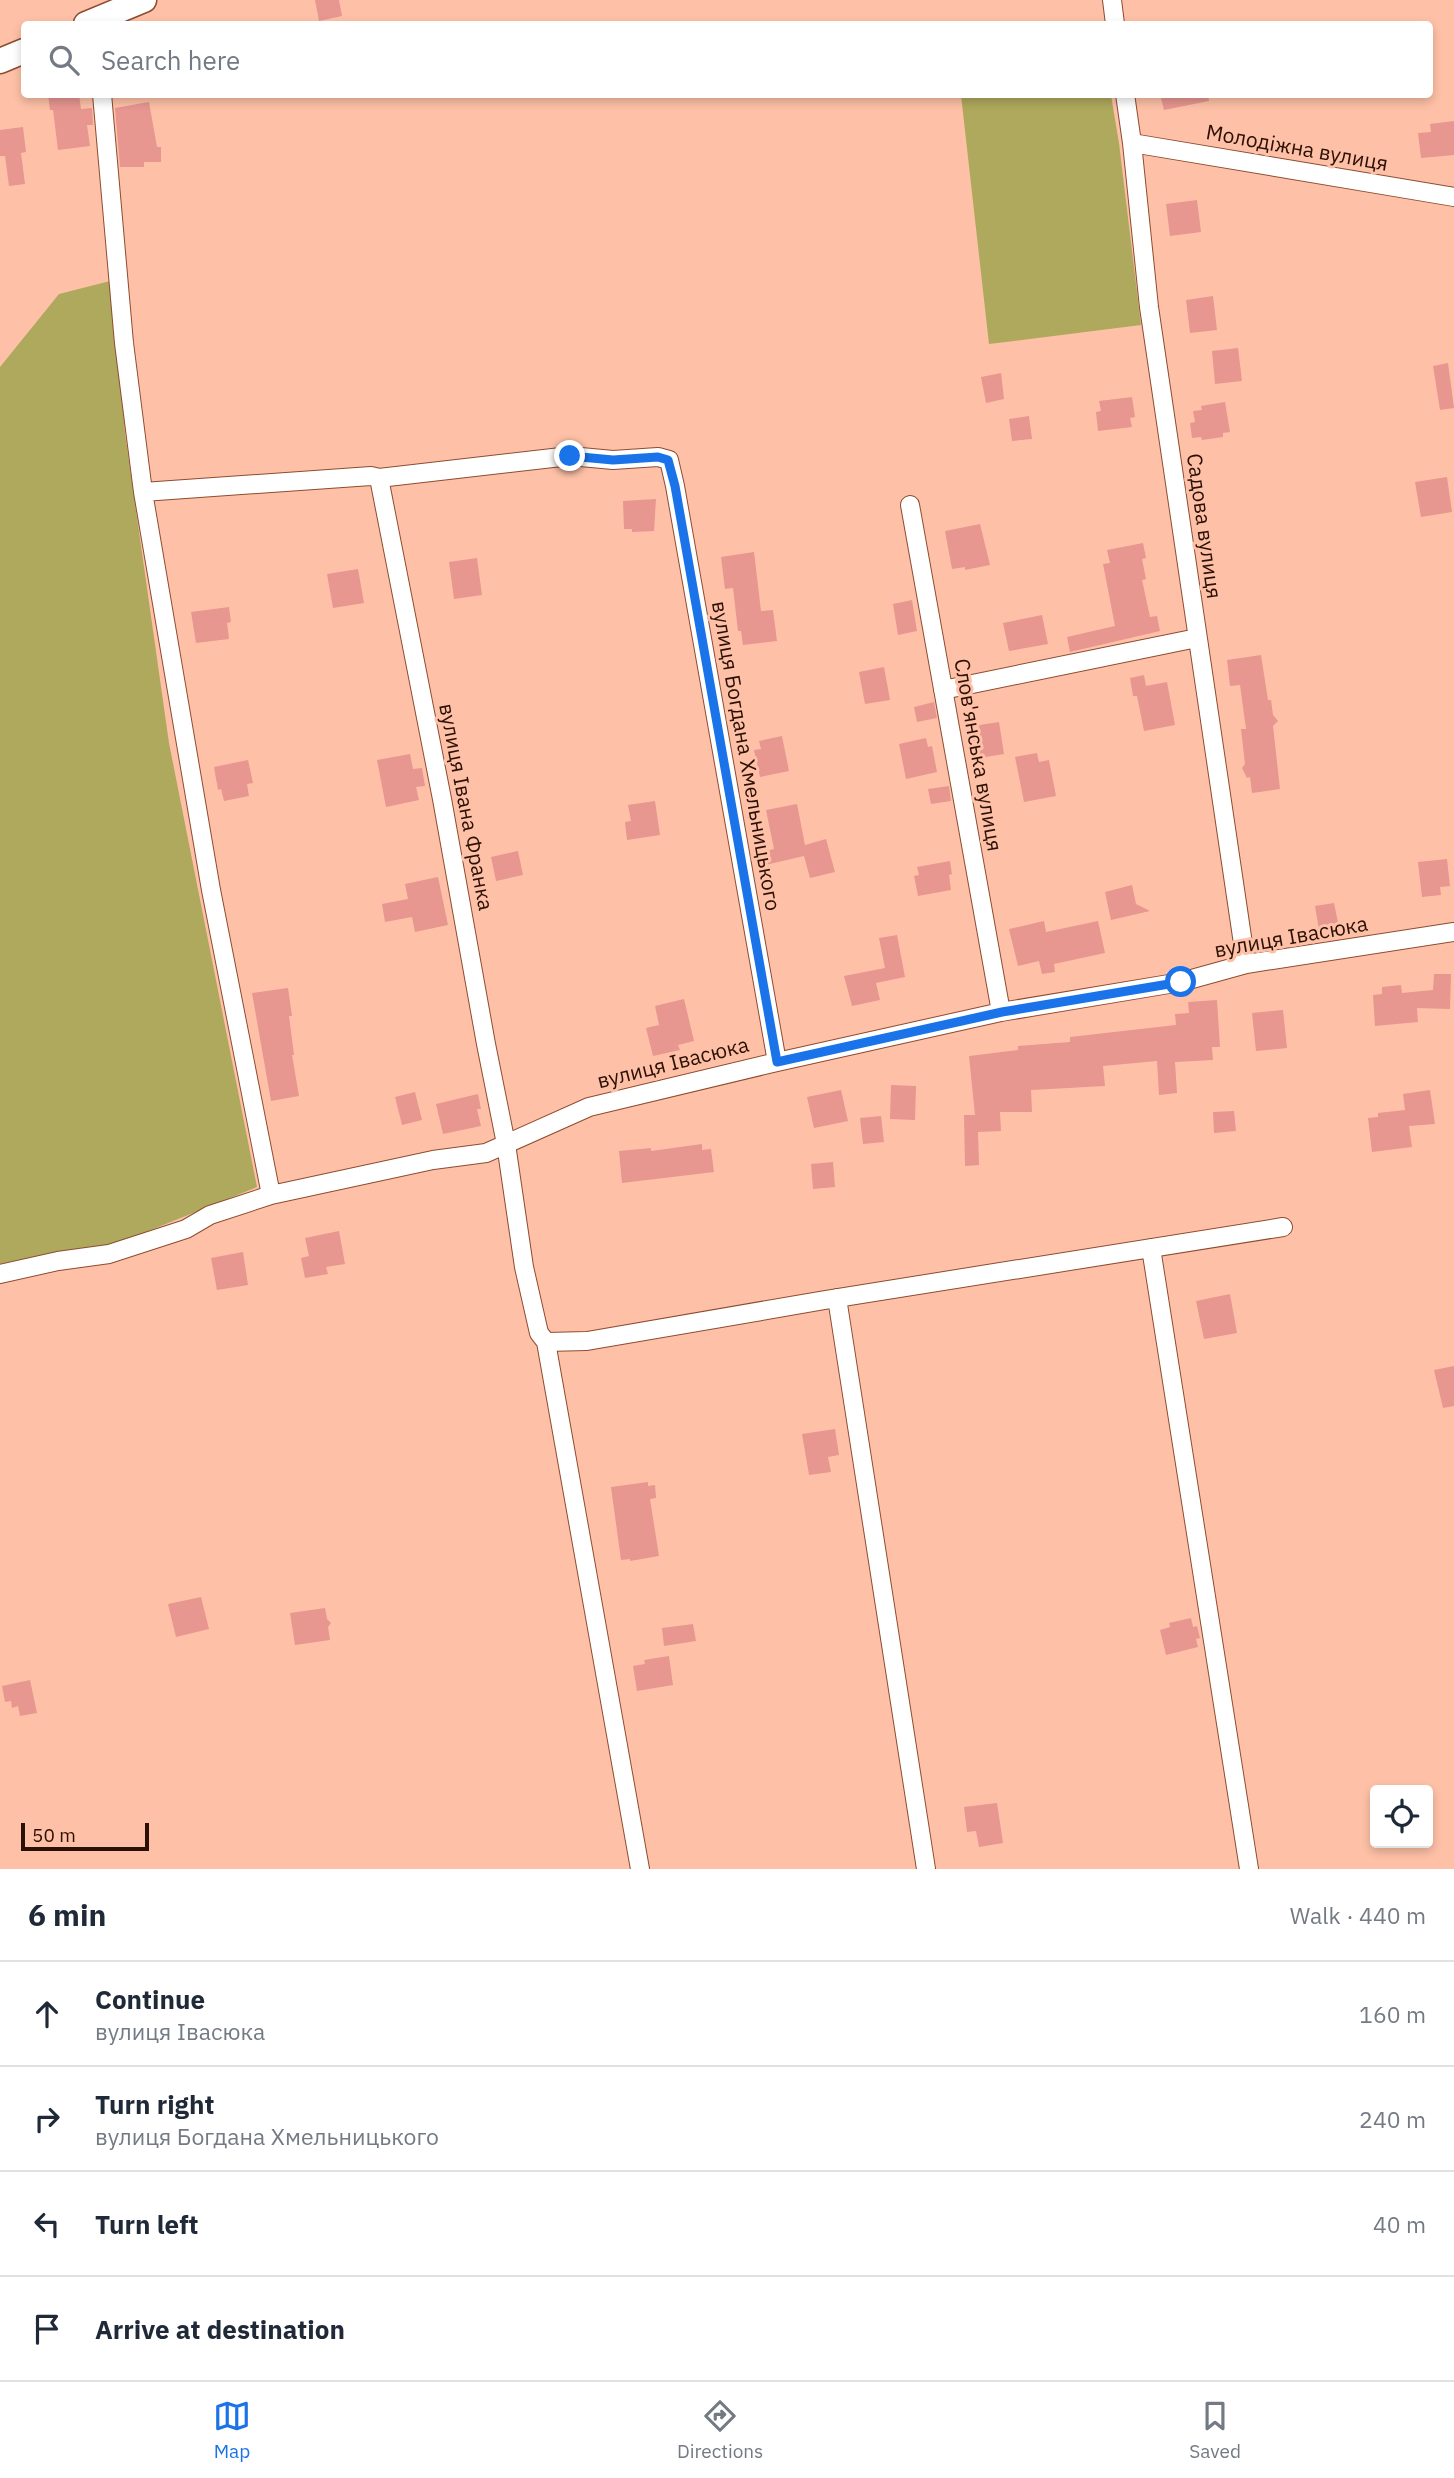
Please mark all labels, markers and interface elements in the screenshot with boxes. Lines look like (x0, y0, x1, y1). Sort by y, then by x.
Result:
search box (21, 21, 1433, 98)
icon: search (45, 41, 83, 79)
text: Search here (101, 43, 240, 77)
street label: Молодіжна вулиця (1204, 117, 1390, 177)
route end (554, 440, 585, 471)
street label: Садова вулиця (1181, 451, 1229, 600)
street label: вулиця Богдана Хмельницького (706, 599, 788, 913)
street label: Слов'янська вулиця (948, 656, 1010, 853)
street label: вулиця Івана Франка (433, 701, 501, 913)
street label: вулиця Івасюка (1212, 909, 1370, 963)
route start (1165, 966, 1196, 997)
street label: вулиця Івасюка (594, 1030, 752, 1094)
map controls (1370, 1785, 1433, 1848)
button: locate (1370, 1785, 1433, 1848)
scale bar (21, 1820, 149, 1852)
text: 50 m (32, 1823, 76, 1847)
text: 6 min (28, 1895, 106, 1934)
text: Walk · 440 m (1290, 1900, 1426, 1930)
text: Continue (95, 1982, 205, 2016)
icon: ahead (28, 1995, 66, 2033)
text: 160 m (1359, 1999, 1426, 2029)
text: вулиця Івасюка (95, 2016, 265, 2046)
text: Turn right (95, 2087, 214, 2121)
icon: right (28, 2100, 66, 2138)
text: 240 m (1359, 2104, 1426, 2134)
text: вулиця Богдана Хмельницького (95, 2121, 439, 2151)
icon: left (28, 2205, 66, 2243)
text: Turn left (95, 2207, 198, 2241)
text: 40 m (1373, 2209, 1426, 2239)
icon: arrive (28, 2310, 66, 2348)
text: Arrive at destination (95, 2312, 345, 2346)
tab: Map (213, 2397, 251, 2463)
tab: Directions (677, 2397, 763, 2463)
tab: Saved (1189, 2397, 1241, 2463)

